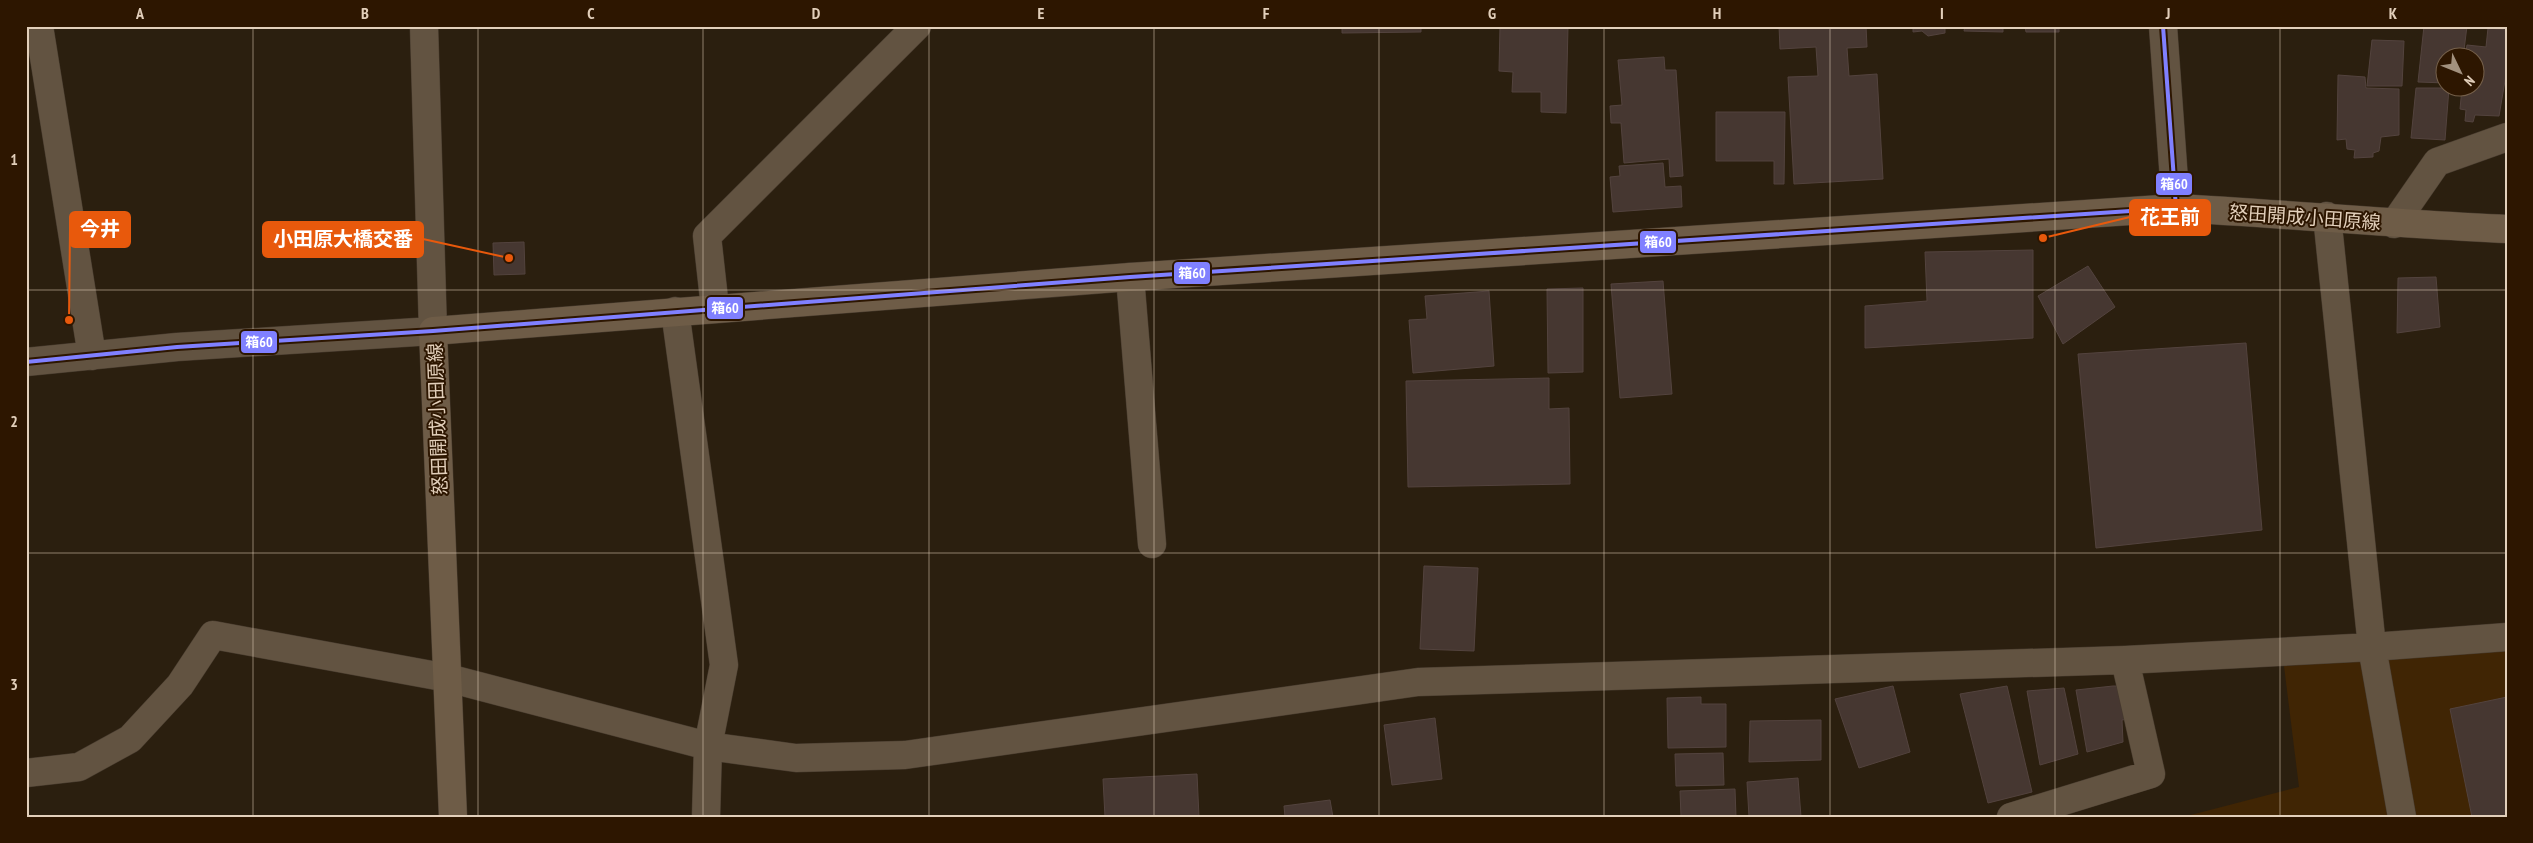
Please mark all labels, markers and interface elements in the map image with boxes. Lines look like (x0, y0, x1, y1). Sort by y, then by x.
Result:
text: A (135, 3, 145, 23)
text: B (361, 3, 369, 23)
text: C (587, 3, 595, 23)
text: D (812, 3, 821, 23)
text: E (1038, 3, 1045, 23)
text: F (1263, 3, 1270, 23)
text: G (1488, 3, 1496, 23)
text: H (1713, 3, 1721, 23)
text: I (1940, 3, 1944, 23)
text: J (2165, 3, 2170, 23)
text: K (2389, 3, 2398, 23)
north arrow (2436, 48, 2486, 98)
text: N (2460, 72, 2479, 90)
text: 1 (10, 149, 18, 169)
line badge: 箱60 (2155, 172, 2193, 196)
text: 箱60 (2160, 175, 2188, 193)
callout: 花王前 (2130, 200, 2210, 235)
street label: 怒田開成小田原線 (2228, 200, 2382, 234)
text: 花王前 (2140, 204, 2200, 230)
callout: 今井 (70, 212, 130, 247)
text: 今井 (80, 216, 120, 242)
callout: 小田原大橋交番 (263, 222, 423, 257)
text: 小田原大橋交番 (273, 226, 413, 252)
line badge: 箱60 (1639, 230, 1677, 254)
text: 箱60 (1644, 233, 1672, 251)
line badge: 箱60 (1173, 261, 1211, 285)
text: 箱60 (1178, 264, 1206, 282)
line badge: 箱60 (706, 296, 744, 320)
text: 箱60 (711, 299, 739, 317)
line badge: 箱60 (240, 330, 278, 354)
text: 箱60 (245, 333, 273, 351)
street label: 怒田開成小田原線 (422, 343, 452, 495)
text: 2 (10, 411, 18, 431)
text: 3 (10, 674, 18, 694)

